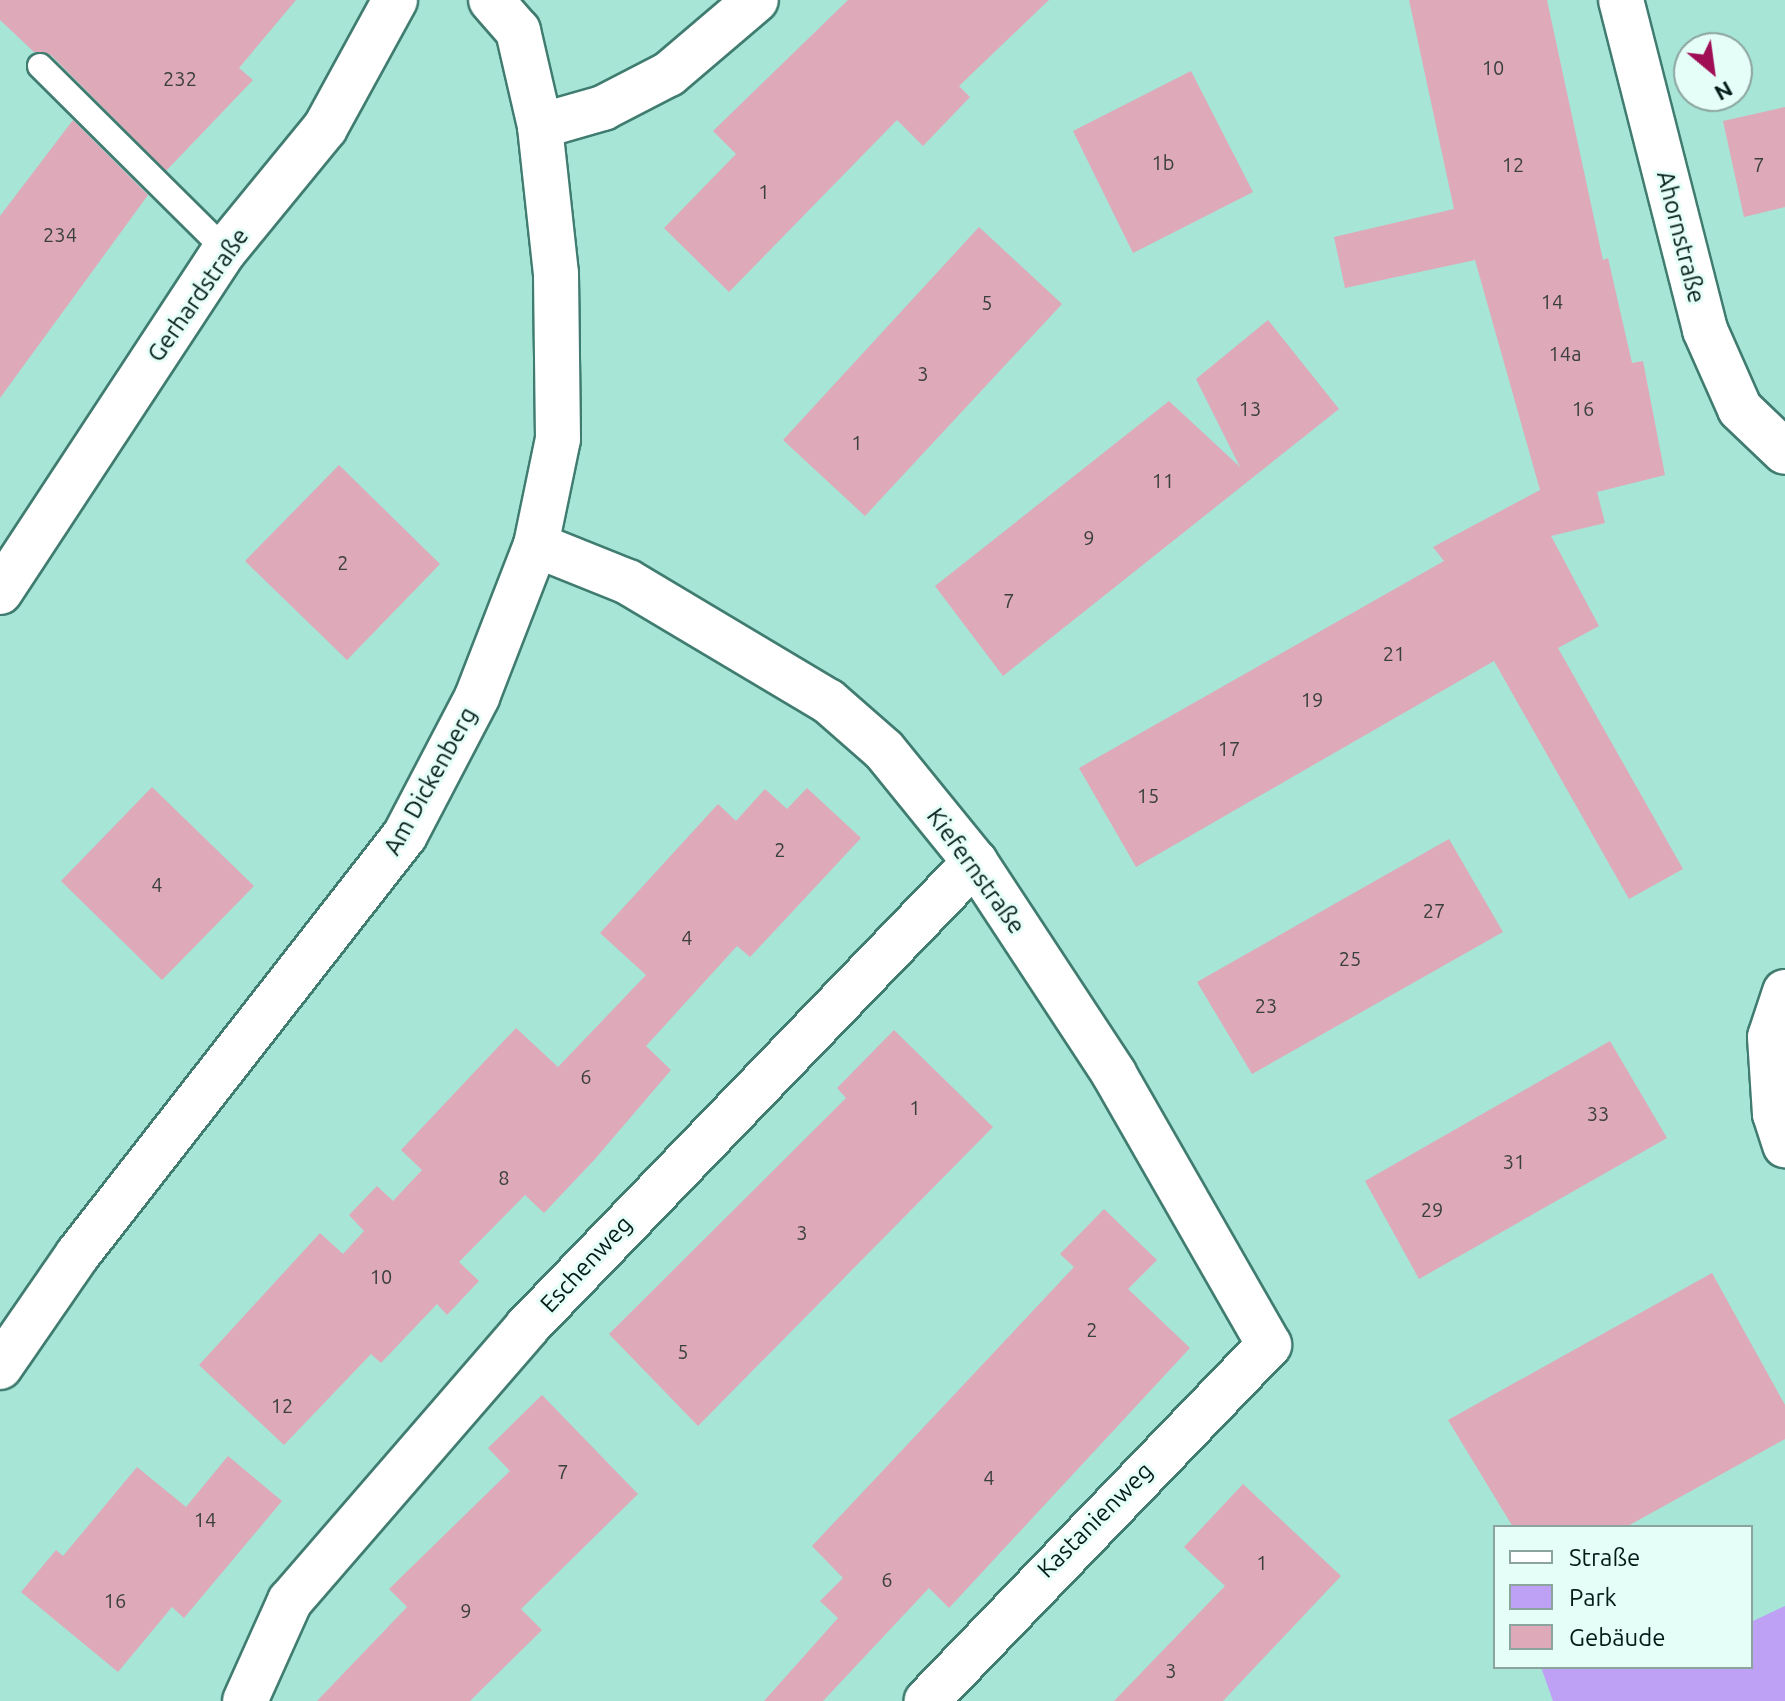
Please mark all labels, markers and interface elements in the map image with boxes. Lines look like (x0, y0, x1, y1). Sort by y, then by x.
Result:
north arrow (1673, 32, 1753, 112)
house number: 10 (1482, 55, 1504, 79)
house number: 232 (163, 66, 197, 90)
text: N (1711, 77, 1737, 107)
house number: 1b (1152, 150, 1174, 174)
house number: 12 (1502, 152, 1524, 176)
house number: 7 (1753, 152, 1765, 176)
street label: Ahornstraße (1651, 168, 1711, 306)
house number: 1 (758, 179, 770, 203)
house number: 234 (43, 222, 77, 246)
street label: Gerhardstraße (141, 223, 255, 367)
house number: 14 (1541, 289, 1563, 313)
house number: 5 (981, 290, 993, 314)
house number: 14a (1549, 341, 1581, 365)
house number: 3 (917, 361, 929, 385)
house number: 13 (1239, 396, 1261, 420)
house number: 16 (1572, 396, 1594, 420)
house number: 1 (851, 430, 863, 454)
house number: 11 (1152, 468, 1174, 492)
house number: 9 (1083, 525, 1095, 549)
house number: 2 (337, 550, 349, 574)
house number: 7 (1003, 588, 1015, 612)
house number: 21 (1383, 641, 1405, 665)
house number: 19 (1301, 687, 1323, 711)
street label: Am Dickenberg (378, 702, 482, 860)
house number: 17 (1218, 736, 1240, 760)
house number: 15 (1137, 783, 1159, 807)
street label: Kiefernstraße (921, 803, 1031, 939)
house number: 2 (774, 837, 786, 861)
house number: 4 (151, 872, 163, 896)
house number: 27 (1423, 898, 1445, 922)
house number: 4 (681, 925, 693, 949)
house number: 25 (1339, 946, 1361, 970)
house number: 23 (1255, 993, 1277, 1017)
house number: 6 (580, 1064, 592, 1088)
house number: 1 (909, 1095, 921, 1119)
house number: 33 (1587, 1101, 1609, 1125)
house number: 31 (1503, 1149, 1525, 1173)
house number: 8 (498, 1165, 510, 1189)
house number: 29 (1421, 1197, 1443, 1221)
street label: Eschenweg (534, 1210, 638, 1318)
house number: 3 (796, 1220, 808, 1244)
house number: 10 (370, 1264, 392, 1288)
house number: 2 (1086, 1317, 1098, 1341)
house number: 5 (677, 1339, 689, 1363)
house number: 12 (271, 1393, 293, 1417)
street label: Kastanienweg (1031, 1456, 1159, 1584)
house number: 7 (557, 1459, 569, 1483)
house number: 4 (983, 1465, 995, 1489)
house number: 14 (194, 1507, 216, 1531)
legend (1493, 1525, 1753, 1669)
text: Straße (1569, 1544, 1640, 1571)
house number: 1 (1256, 1550, 1268, 1574)
house number: 6 (881, 1567, 893, 1591)
text: Park (1569, 1584, 1617, 1611)
house number: 16 (104, 1588, 126, 1612)
house number: 9 (460, 1598, 472, 1622)
text: Gebäude (1569, 1624, 1666, 1651)
house number: 3 (1165, 1658, 1177, 1682)

